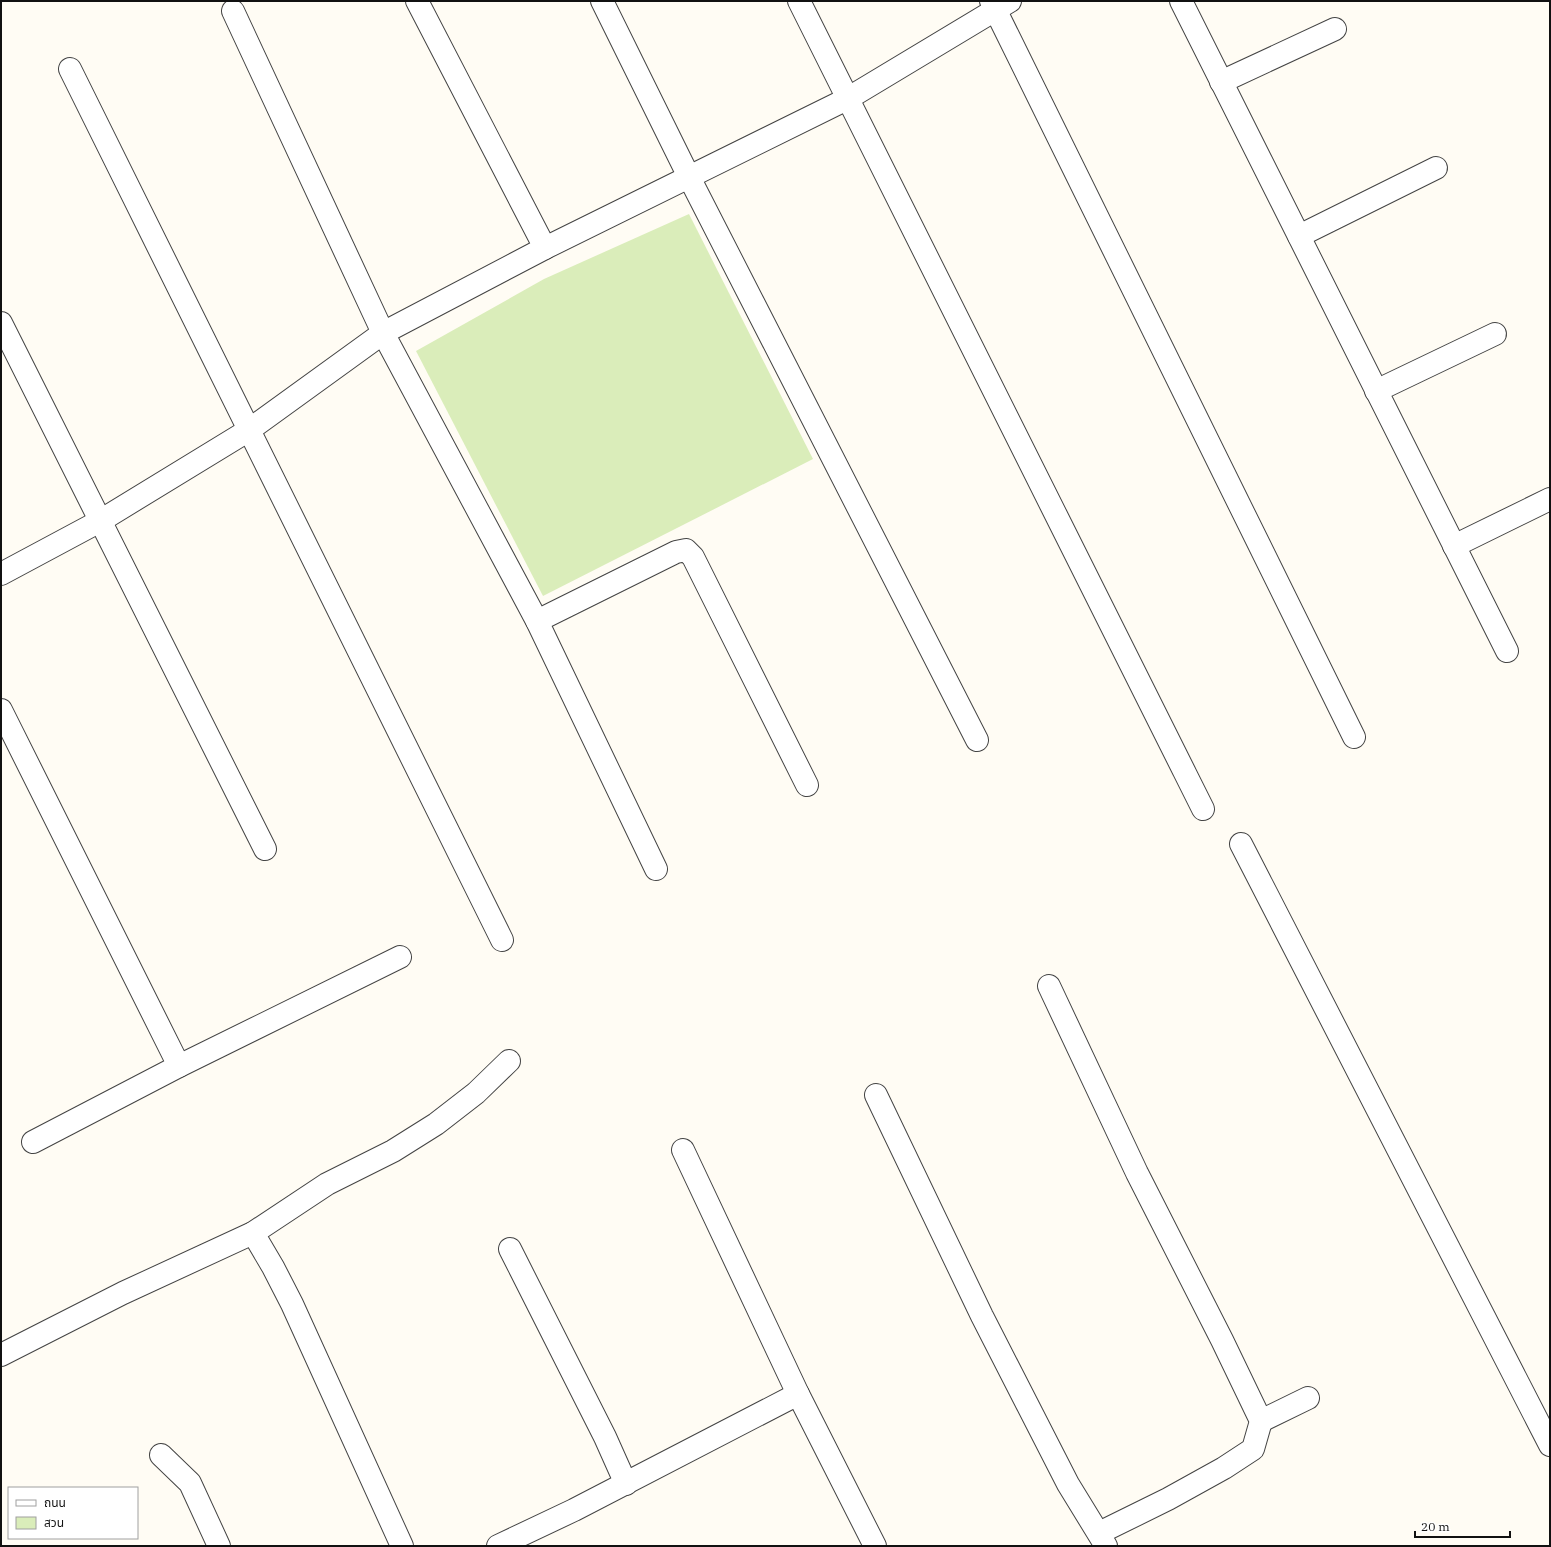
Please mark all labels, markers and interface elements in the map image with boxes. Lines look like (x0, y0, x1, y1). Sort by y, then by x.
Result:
legend (8, 1487, 138, 1539)
text: ถนน (44, 1495, 66, 1510)
scale bar (1415, 1513, 1510, 1539)
text: สวน (44, 1515, 64, 1530)
text: 20 m (1421, 1519, 1450, 1534)

